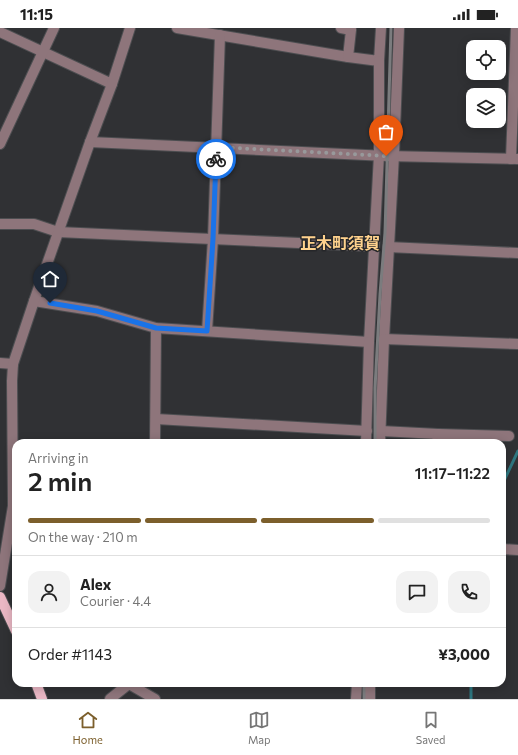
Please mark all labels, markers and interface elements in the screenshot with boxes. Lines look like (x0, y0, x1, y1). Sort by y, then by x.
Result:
text: 11:15 (20, 5, 53, 23)
map controls (466, 40, 506, 128)
button: locate (466, 40, 506, 80)
button: layers (466, 88, 506, 128)
pin (369, 115, 403, 156)
icon: bag (375, 121, 397, 143)
courier (196, 139, 236, 179)
icon: bike (205, 148, 227, 170)
district label: 正木町須賀 (300, 233, 380, 252)
pin (33, 262, 67, 303)
icon: home (39, 268, 61, 290)
text: Arriving in (28, 450, 88, 466)
text: 11:17–11:22 (415, 464, 490, 482)
text: 2 min (28, 465, 92, 496)
text: On the way · 210 m (28, 529, 137, 545)
button: person (28, 571, 70, 613)
button: chat (396, 571, 438, 613)
button: phone (448, 571, 490, 613)
text: Alex (80, 575, 111, 593)
text: Courier · 4.4 (80, 593, 151, 609)
text: Order #1143 (28, 645, 112, 663)
text: ¥3,000 (438, 645, 490, 663)
tab: Home (73, 709, 103, 746)
tab: Map (248, 709, 271, 746)
tab: Saved (416, 709, 445, 746)

